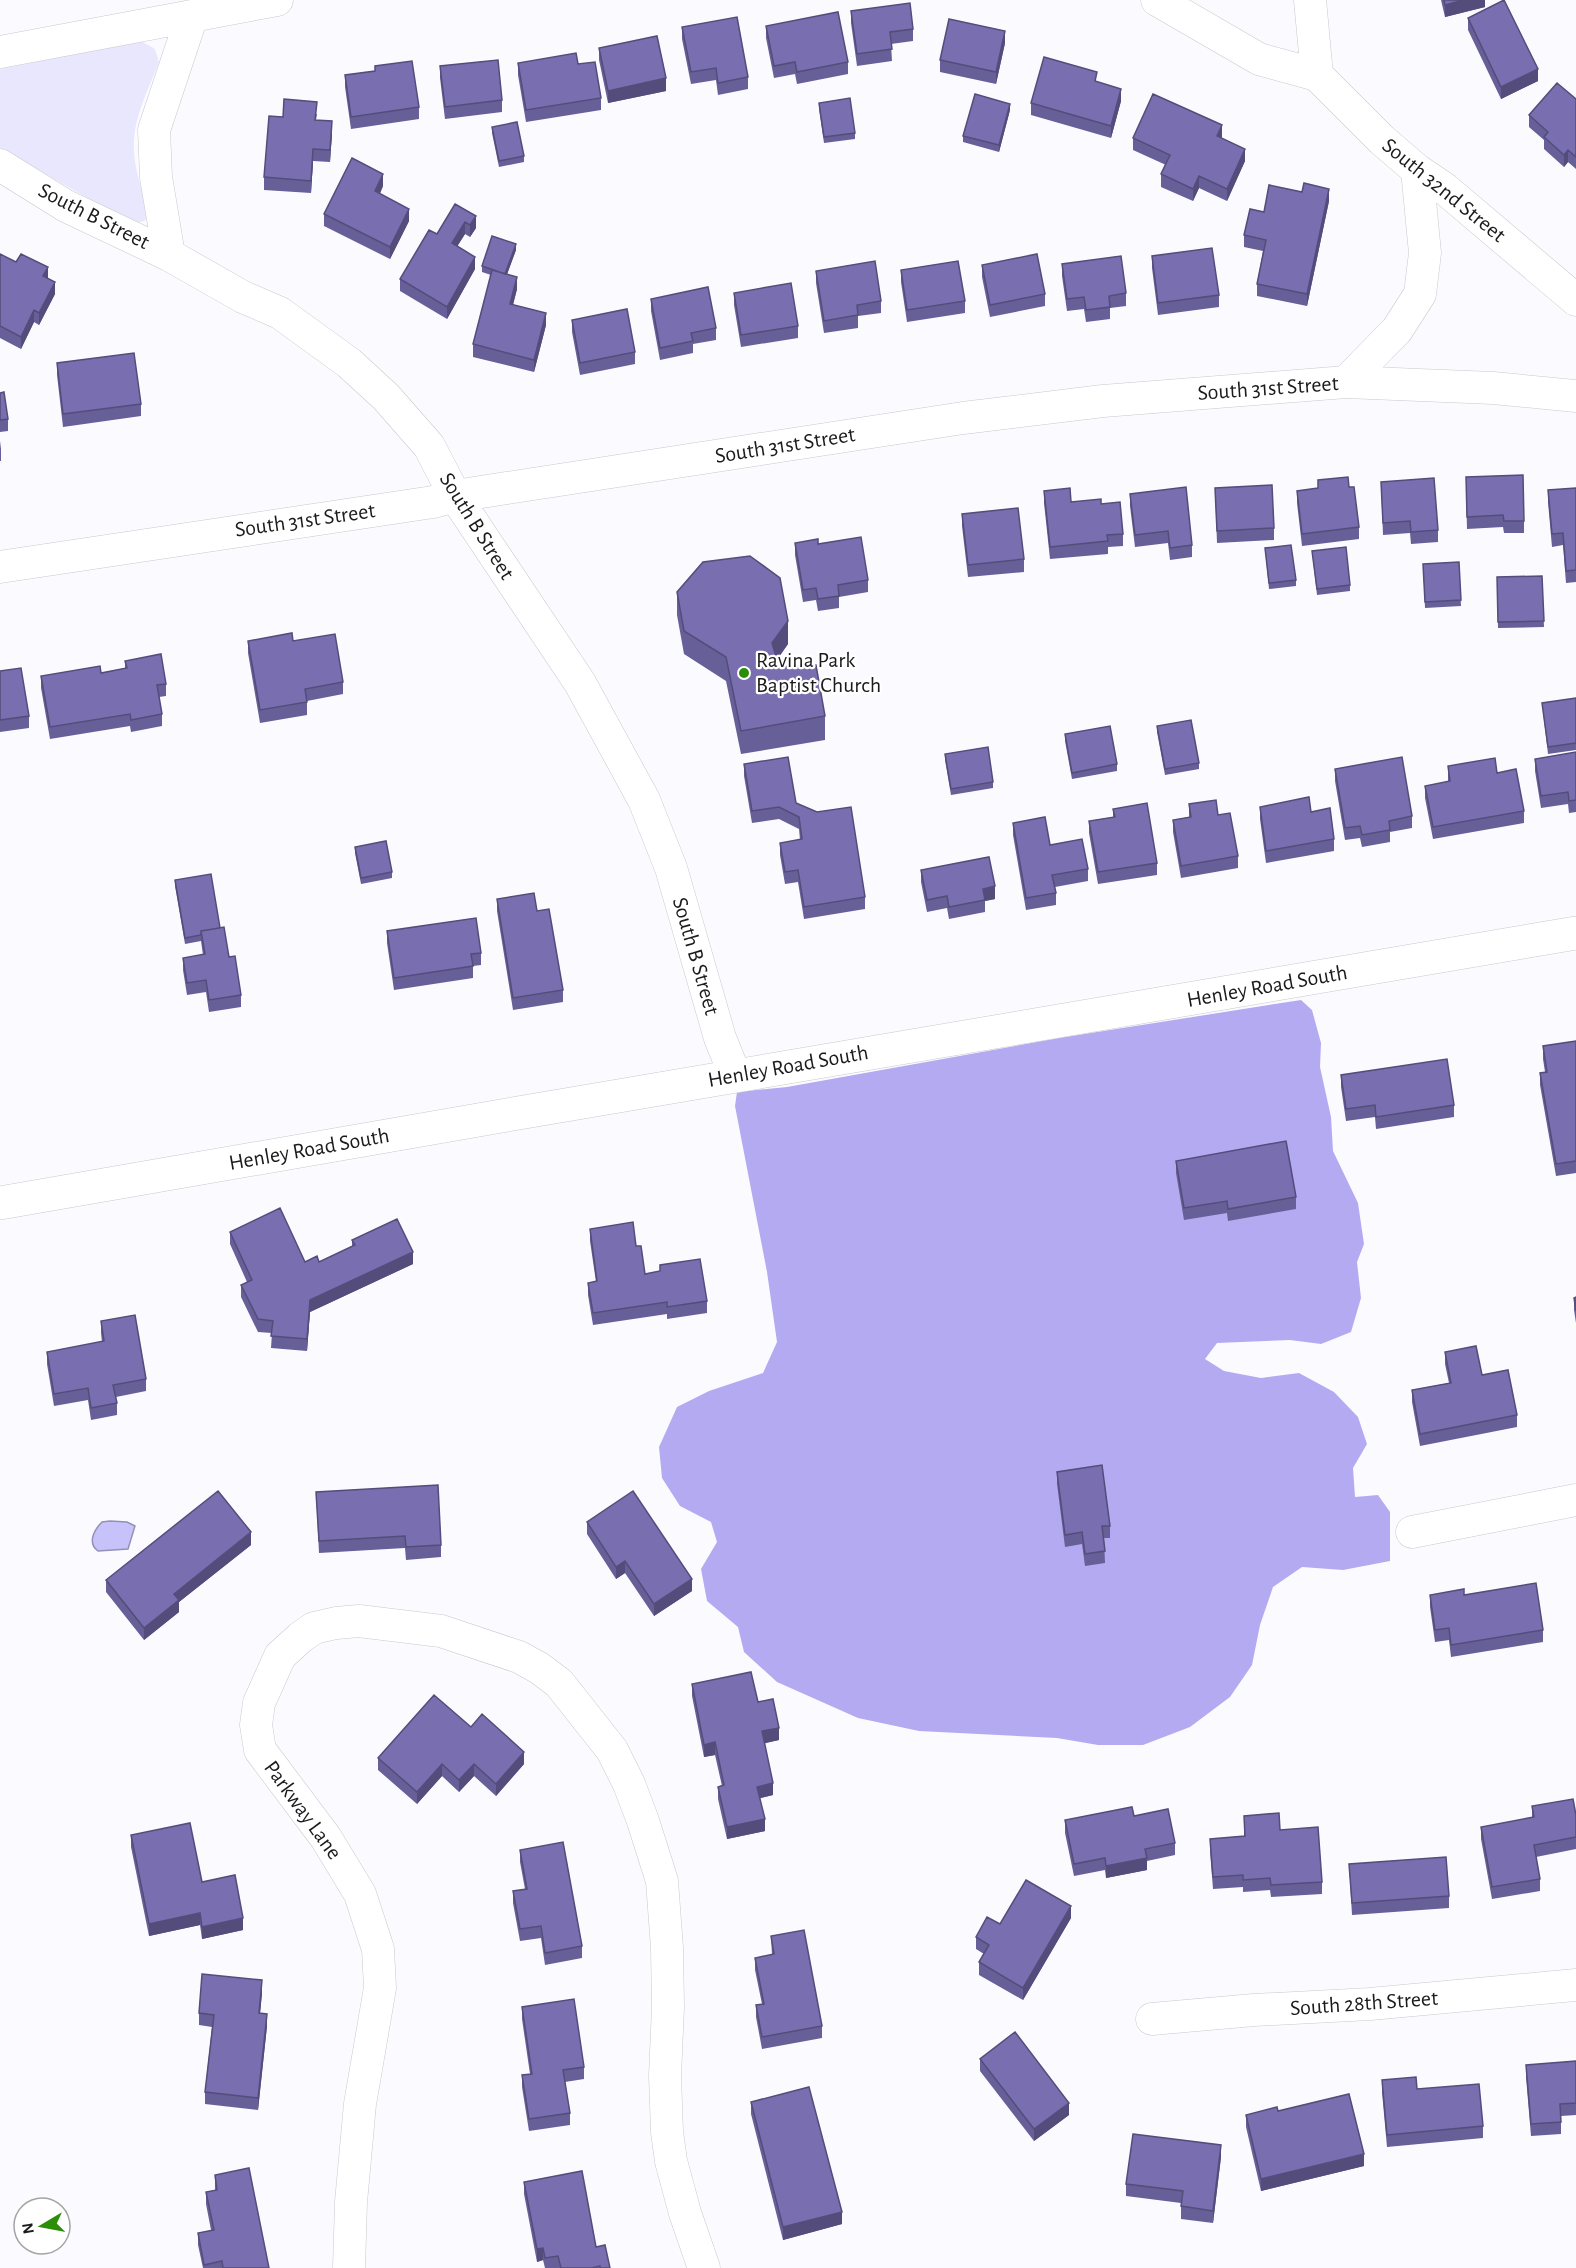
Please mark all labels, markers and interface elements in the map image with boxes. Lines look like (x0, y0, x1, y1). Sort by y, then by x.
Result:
street label: South 32nd Street (1378, 134, 1510, 246)
street label: South B Street (35, 179, 153, 253)
street label: South 31st Street (1197, 372, 1339, 404)
street label: South 31st Street (714, 423, 856, 467)
street label: South B Street (436, 469, 518, 583)
street label: South 31st Street (234, 499, 376, 541)
place label: Ravina Park Baptist Church (756, 649, 881, 696)
marker: Ravina Park Baptist Church (737, 666, 751, 680)
street label: South B Street (669, 895, 723, 1017)
street label: Henley Road South (1185, 961, 1349, 1011)
street label: Henley Road South (706, 1041, 870, 1091)
street label: Henley Road South (227, 1124, 391, 1174)
street label: Parkway Lane (260, 1757, 346, 1863)
street label: South 28th Street (1289, 1987, 1439, 2019)
north arrow (12, 2196, 72, 2256)
text: N (19, 2222, 37, 2235)

